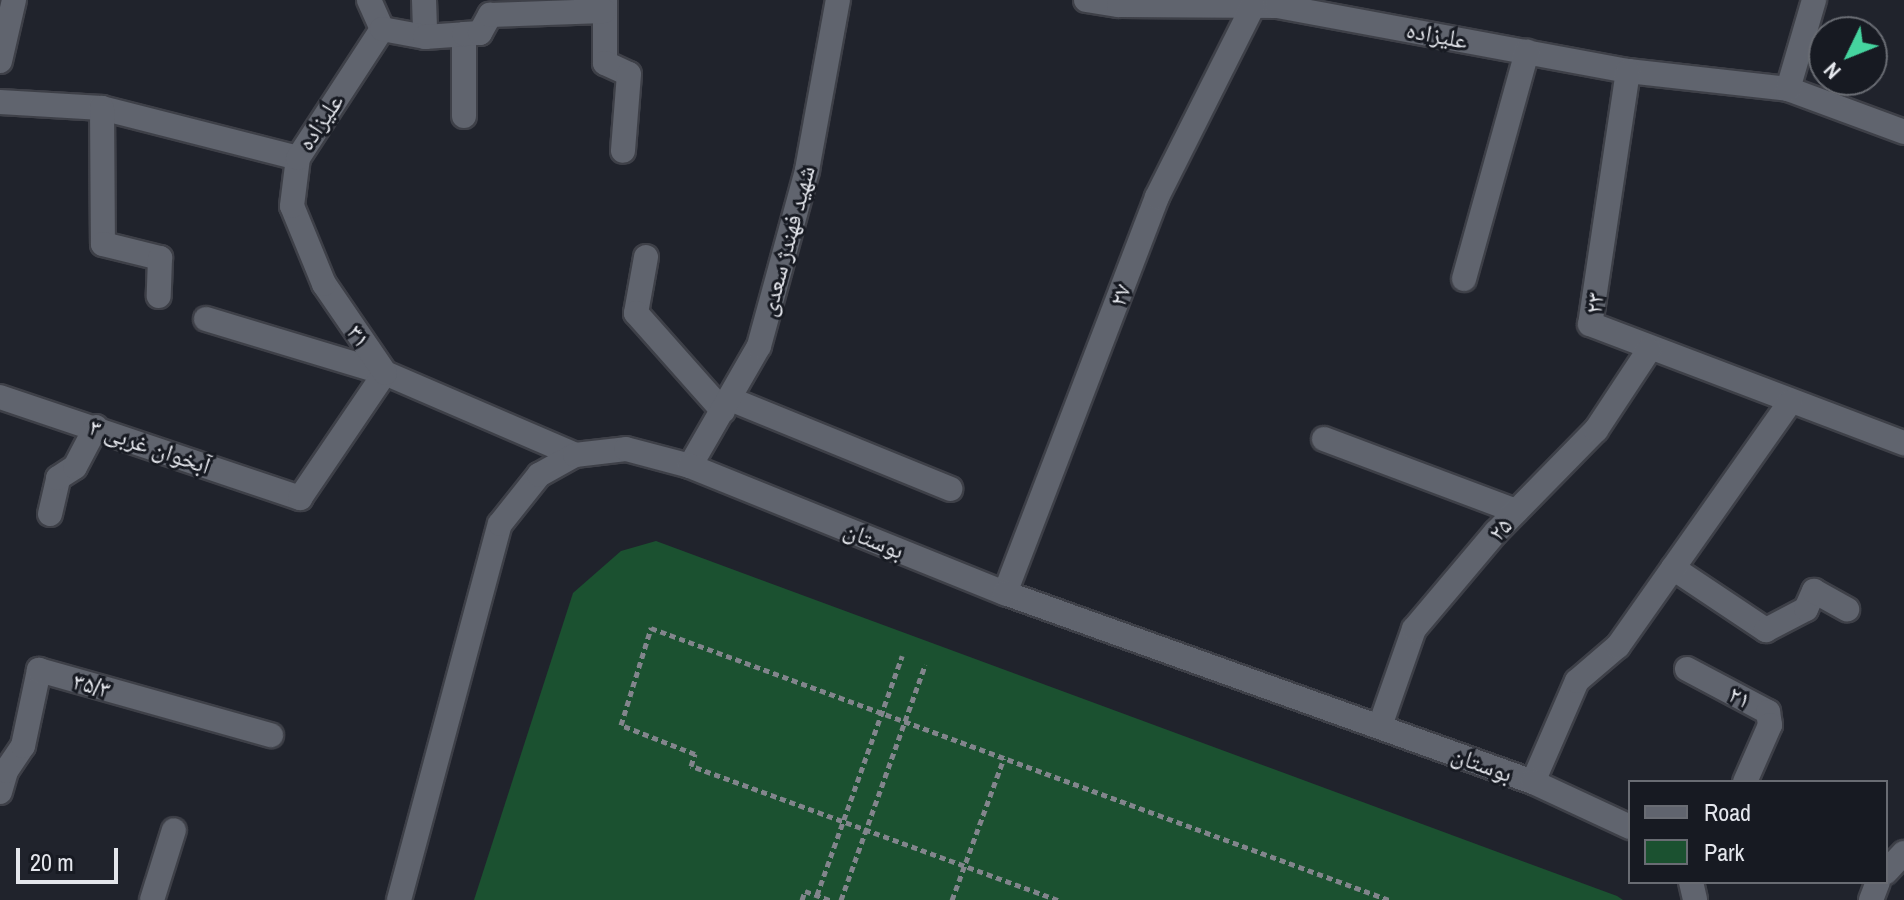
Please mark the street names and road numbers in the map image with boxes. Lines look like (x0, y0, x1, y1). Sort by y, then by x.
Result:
street label: علیزاده (1404, 15, 1470, 55)
street label: علیزاده (291, 88, 349, 156)
street label: شهید فهندژ سعدی (753, 163, 821, 319)
street label: ۲۷ (1103, 280, 1137, 310)
street label: ۲۳ (1579, 291, 1609, 315)
street label: ۳۱ (341, 319, 377, 353)
street label: آبخوان غربی ۳ (86, 412, 214, 480)
street label: ۲۵ (1482, 511, 1518, 547)
street label: بوستان (840, 515, 908, 565)
street label: ۳۵/۳ (70, 666, 114, 704)
street label: ۲۱ (1724, 679, 1756, 715)
street label: بوستان (1448, 740, 1516, 788)

